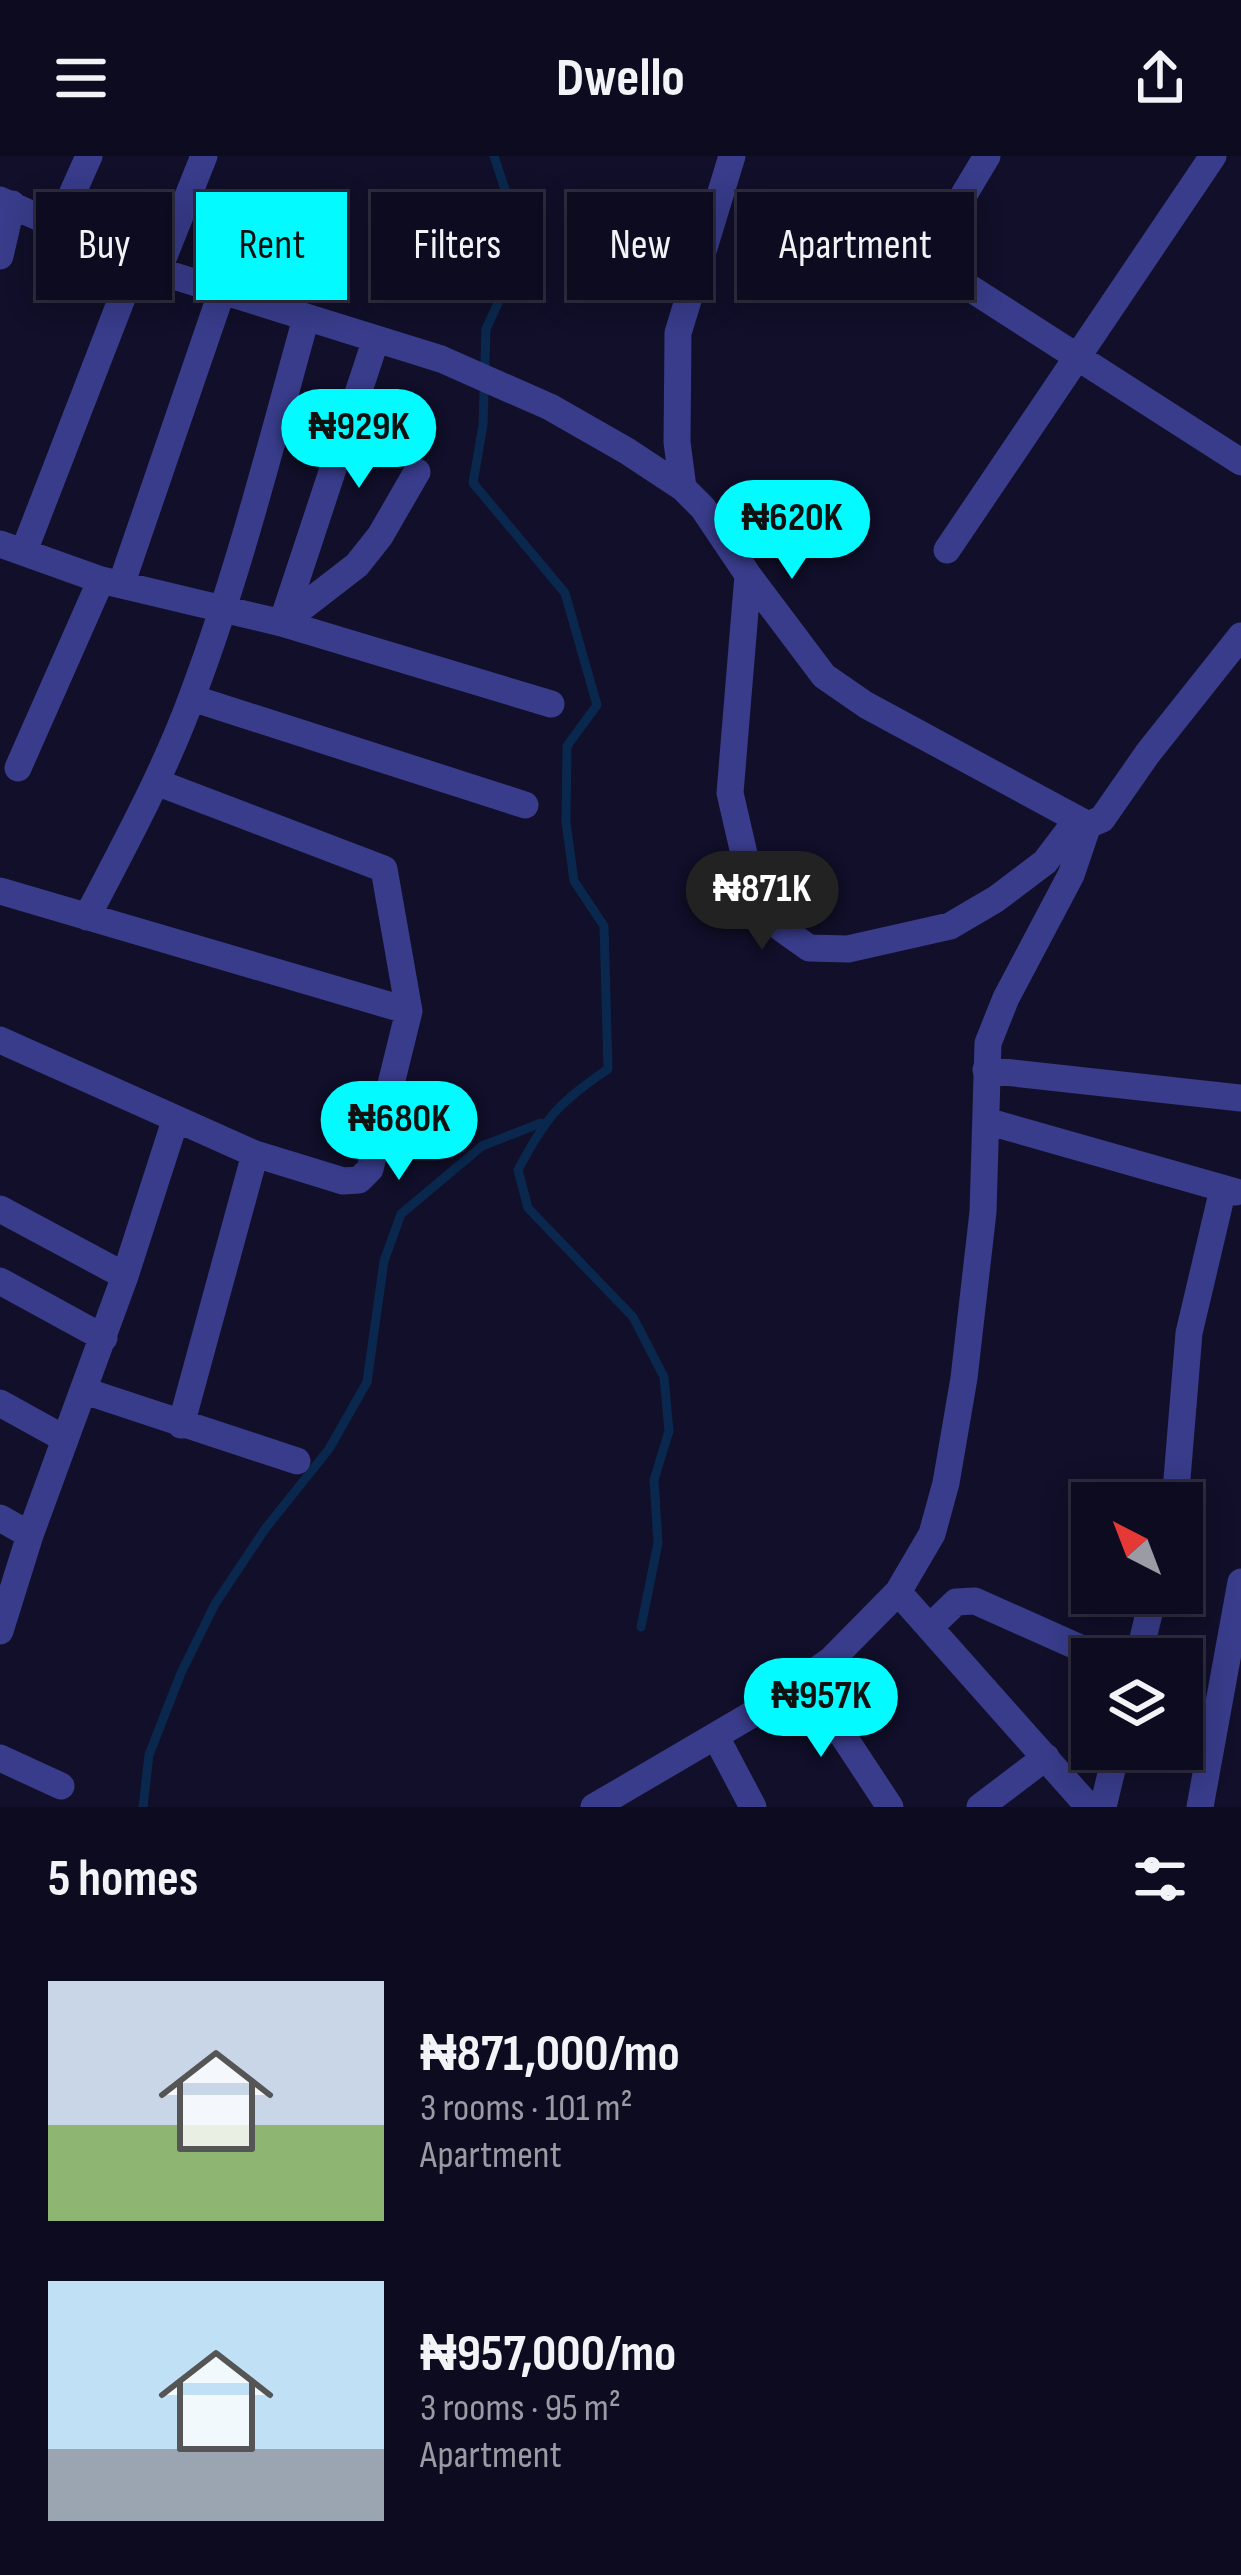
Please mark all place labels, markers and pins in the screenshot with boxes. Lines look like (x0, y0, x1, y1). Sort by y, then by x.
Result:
pin: ₦929K (275, 389, 443, 491)
pin: ₦620K (708, 480, 876, 582)
pin: ₦871K (678, 851, 846, 953)
pin: ₦680K (315, 1081, 483, 1183)
pin: ₦957K (737, 1658, 905, 1760)

